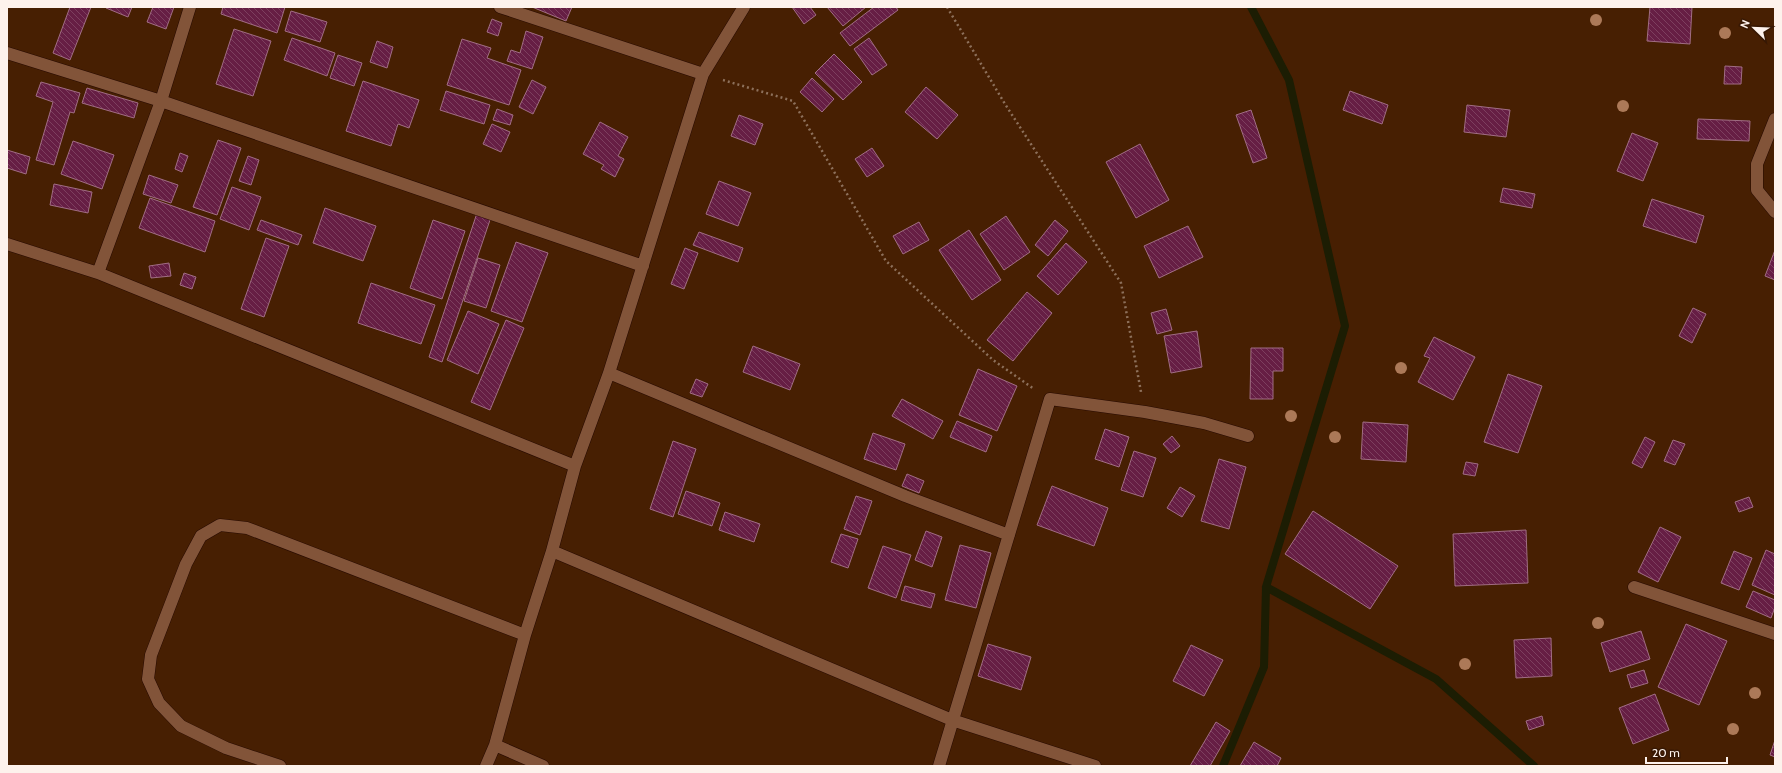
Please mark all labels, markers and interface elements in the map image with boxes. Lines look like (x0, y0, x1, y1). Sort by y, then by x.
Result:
north arrow (1734, 8, 1774, 48)
text: N (1737, 18, 1753, 30)
scale bar (1646, 739, 1727, 765)
text: 20 m (1652, 745, 1680, 760)

